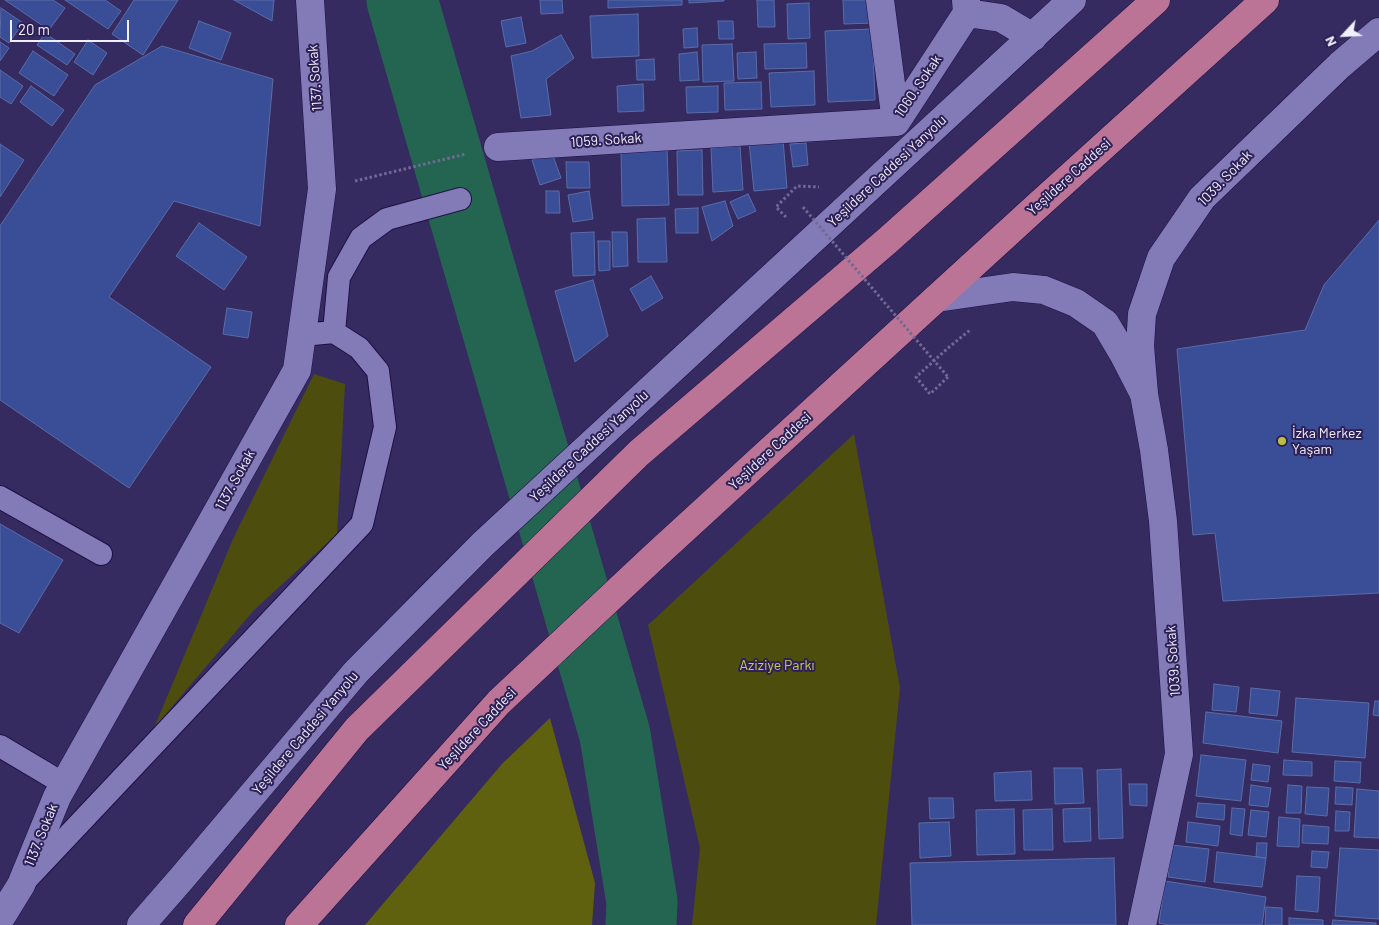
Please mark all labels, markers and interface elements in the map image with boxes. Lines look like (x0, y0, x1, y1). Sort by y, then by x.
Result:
scale bar (12, 10, 131, 42)
north arrow (1319, 10, 1369, 60)
text: 20 m (18, 20, 50, 38)
text: N (1320, 34, 1340, 49)
street label: 1137. Sokak (304, 44, 326, 112)
street label: 1060. Sokak (891, 52, 945, 120)
street label: Yeşildere Caddesi Yanyolu (824, 112, 950, 230)
street label: 1059. Sokak (570, 129, 642, 151)
street label: Yeşildere Caddesi (1024, 135, 1114, 219)
street label: 1039. Sokak (1194, 147, 1256, 209)
street label: Yeşildere Caddesi Yanyolu (526, 387, 652, 505)
street label: Yeşildere Caddesi (725, 408, 815, 494)
place label: İzka Merkez Yaşam (1292, 425, 1362, 458)
marker: İzka Merkez Yaşam (1276, 435, 1288, 447)
street label: 1137. Sokak (212, 447, 258, 513)
street label: 1039. Sokak (1162, 625, 1184, 697)
park label: Aziziye Parkı (739, 657, 815, 673)
street label: Yeşildere Caddesi Yanyolu (248, 668, 362, 798)
street label: Yeşildere Caddesi (434, 684, 520, 774)
street label: 1137. Sokak (21, 801, 61, 869)

